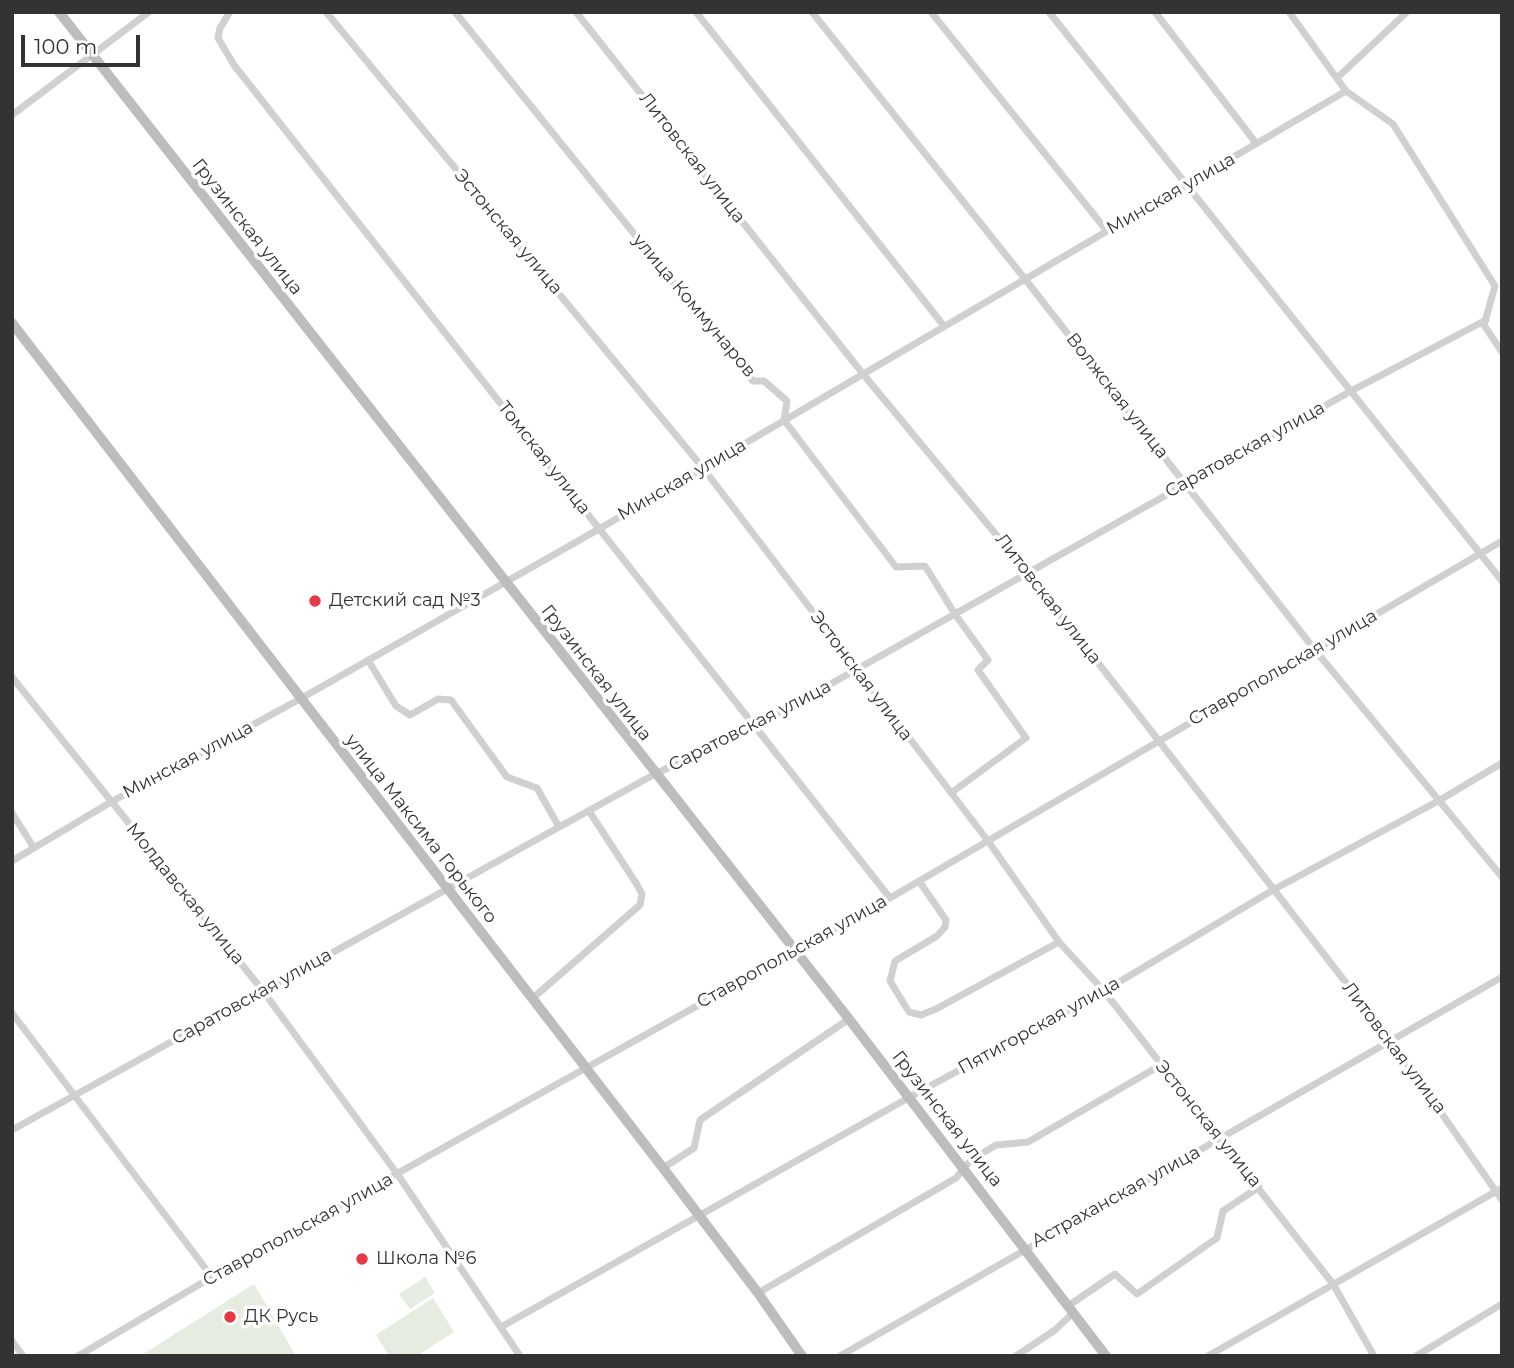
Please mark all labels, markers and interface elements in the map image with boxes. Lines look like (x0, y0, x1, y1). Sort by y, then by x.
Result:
scale bar (24, 21, 144, 65)
text: 100 m (34, 34, 97, 59)
street label: Литовская улица (634, 88, 750, 228)
street label: Минская улица (1103, 148, 1239, 240)
street label: Грузинская улица (187, 155, 307, 299)
street label: Эстонская улица (449, 165, 567, 299)
street label: улица Коммунаров (628, 230, 760, 382)
street label: Волжская улица (1061, 329, 1173, 463)
street label: Томская улица (493, 397, 595, 519)
street label: Саратовская улица (1161, 397, 1329, 503)
street label: Минская улица (614, 434, 750, 526)
street label: Литовская улица (990, 529, 1106, 669)
place label: Детский сад №3 (329, 590, 481, 612)
marker: Детский сад №3 (307, 593, 323, 609)
street label: Грузинская улица (536, 601, 656, 745)
street label: Ставропольская улица (1185, 605, 1381, 731)
street label: Эстонская улица (805, 607, 917, 745)
street label: Саратовская улица (665, 676, 835, 776)
street label: Минская улица (119, 717, 257, 803)
street label: улица Максима Горького (340, 730, 502, 928)
street label: Молдавская улица (121, 819, 249, 969)
street label: Ставропольская улица (693, 891, 891, 1013)
street label: Саратовская улица (168, 944, 336, 1050)
street label: Пятигорская улица (954, 973, 1124, 1079)
street label: Литовская улица (1337, 978, 1451, 1118)
street label: Грузинская улица (887, 1047, 1007, 1191)
street label: Эстонская улица (1150, 1056, 1266, 1192)
street label: Астраханская улица (1028, 1142, 1204, 1252)
street label: Ставропольская улица (199, 1169, 397, 1291)
place label: Школа №6 (376, 1248, 477, 1270)
marker: Школа №6 (354, 1251, 370, 1267)
place label: ДК Русь (244, 1306, 318, 1328)
marker: ДК Русь (222, 1309, 238, 1325)

